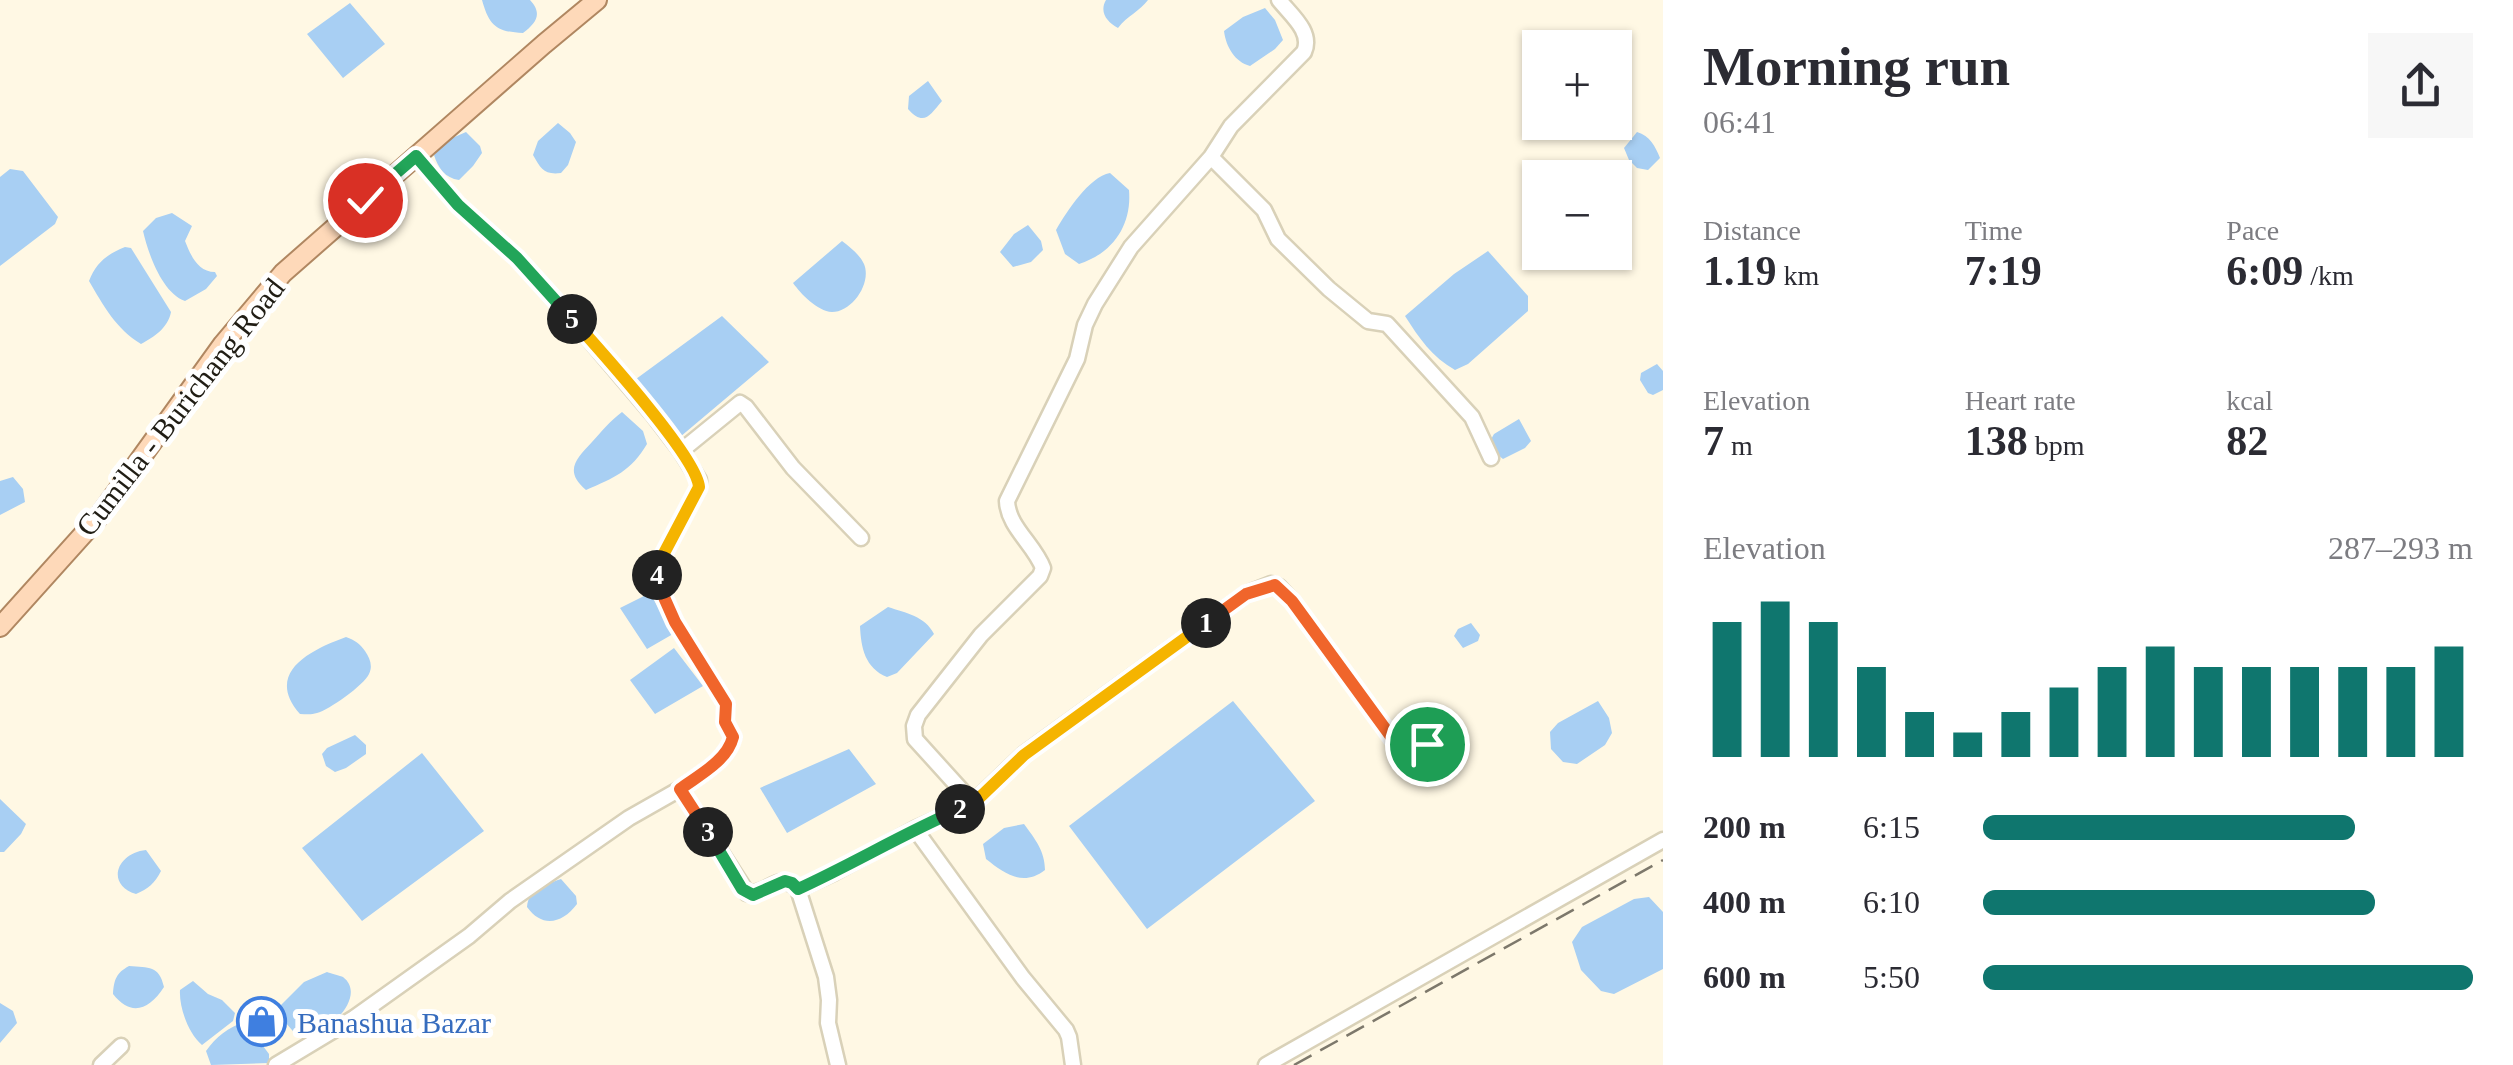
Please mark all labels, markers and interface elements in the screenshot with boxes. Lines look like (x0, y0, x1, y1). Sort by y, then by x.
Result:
map controls (1522, 30, 1632, 270)
button: + (1522, 30, 1632, 140)
button: share (2368, 33, 2473, 138)
text: Morning run (1703, 36, 2010, 97)
text: 06:41 (1703, 104, 1776, 140)
pin (323, 158, 408, 243)
button: − (1522, 160, 1632, 270)
icon: check (338, 173, 393, 228)
text: Distance (1703, 215, 1801, 246)
text: Time (1965, 215, 2023, 246)
text: Pace (2226, 215, 2279, 246)
text: 1.19 (1703, 248, 1777, 294)
text: 7:19 (1965, 248, 2042, 294)
text: 6:09 (2226, 248, 2303, 294)
text: km (1777, 260, 1819, 291)
text: /km (2303, 260, 2354, 291)
street label: Cumilla - Burichang Road (69, 272, 291, 542)
pin: 5 (547, 294, 597, 344)
text: 5 (565, 303, 579, 334)
text: Elevation (1703, 385, 1810, 416)
text: Heart rate (1965, 385, 2076, 416)
text: kcal (2226, 385, 2273, 416)
text: 7 (1703, 418, 1724, 464)
text: 138 (1965, 418, 2028, 464)
text: 82 (2226, 418, 2268, 464)
text: m (1724, 430, 1753, 461)
text: bpm (2028, 430, 2084, 461)
text: Elevation (1703, 530, 1826, 566)
text: 287–293 m (2328, 530, 2473, 566)
pin: 4 (632, 550, 682, 600)
text: 4 (650, 559, 664, 590)
pin: 1 (1181, 598, 1231, 648)
text: 1 (1199, 607, 1213, 638)
pin (1385, 702, 1470, 787)
icon: arrive (1400, 717, 1455, 772)
pin: 2 (935, 784, 985, 834)
text: 2 (953, 793, 967, 824)
pin: 3 (683, 807, 733, 857)
text: 200 m (1703, 809, 1786, 845)
text: 6:15 (1863, 809, 1920, 845)
text: 3 (701, 816, 715, 847)
text: 400 m (1703, 884, 1786, 920)
text: 6:10 (1863, 884, 1920, 920)
text: 600 m (1703, 959, 1786, 995)
text: 5:50 (1863, 959, 1920, 995)
shop icon: Banashua Bazar (236, 996, 288, 1048)
place label: Banashua Bazar (297, 1006, 491, 1039)

